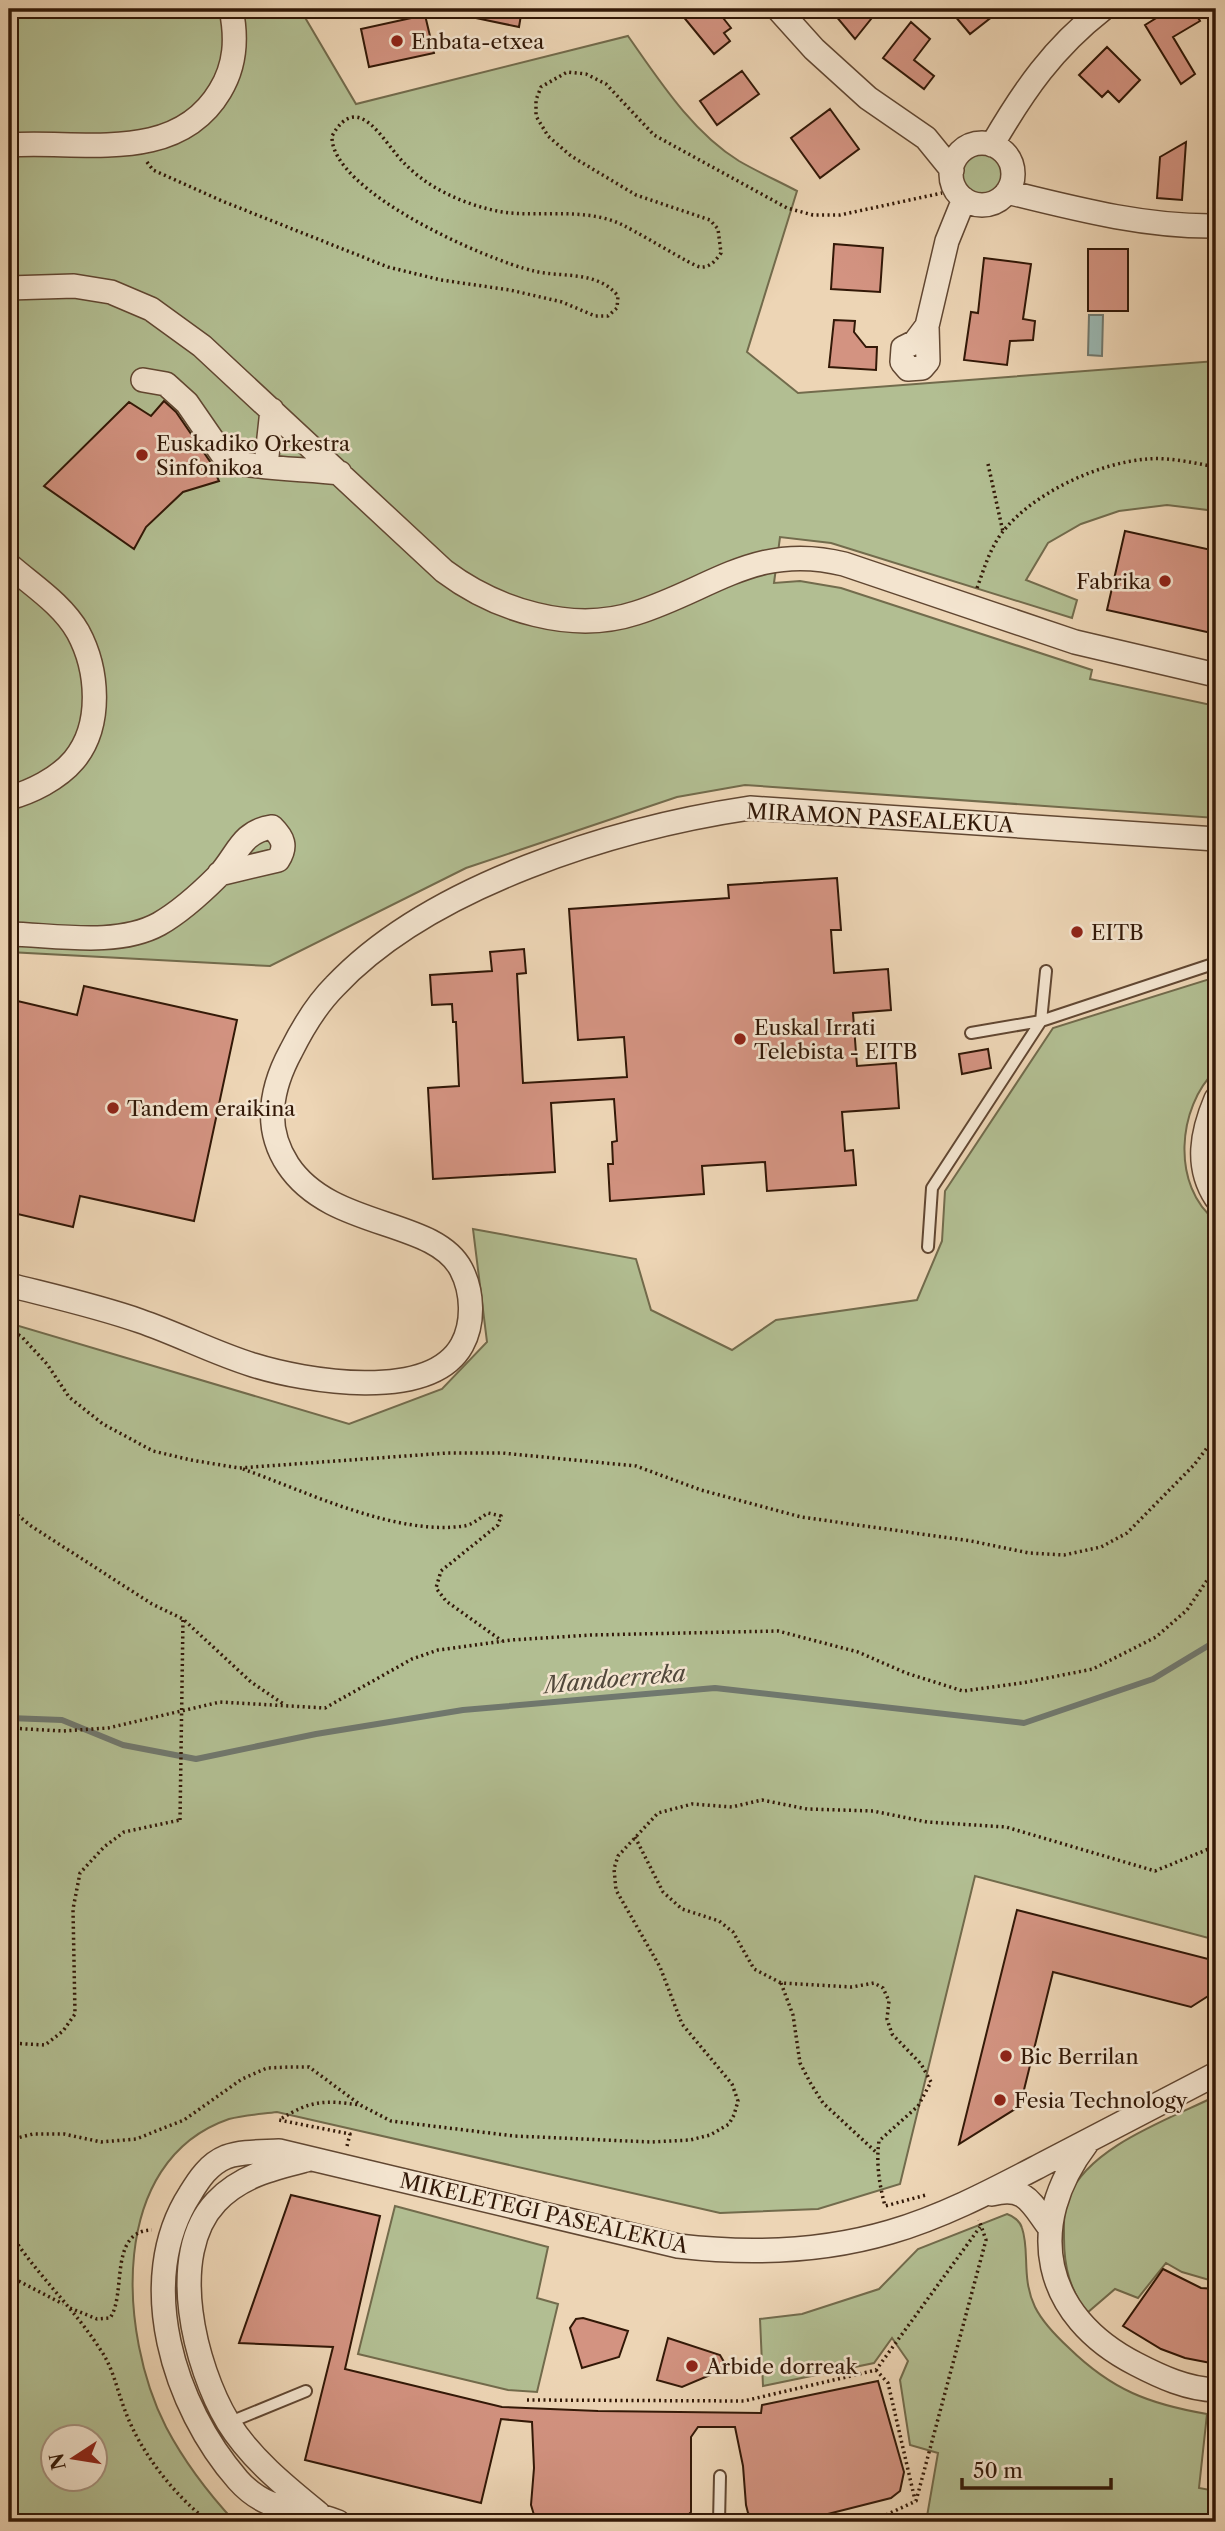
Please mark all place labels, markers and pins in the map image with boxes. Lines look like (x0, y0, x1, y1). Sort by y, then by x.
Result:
place label: Enbata-etxea (411, 29, 545, 54)
marker: Enbata-etxea (389, 33, 405, 49)
place label: Euskadiko Orkestra Sinfonikoa (156, 431, 351, 480)
marker: Euskadiko Orkestra Sinfonikoa (134, 447, 150, 463)
place label: Fabrika (1076, 569, 1152, 594)
marker: Fabrika (1157, 573, 1173, 589)
place label: EITB (1091, 920, 1144, 945)
marker: EITB (1069, 924, 1085, 940)
place label: Euskal Irrati Telebista - EITB (754, 1015, 917, 1064)
marker: Euskal Irrati Telebista - EITB (732, 1031, 748, 1047)
place label: Tandem eraikina (127, 1096, 296, 1121)
marker: Tandem eraikina (105, 1100, 121, 1116)
place label: Bic Berrilan (1020, 2044, 1139, 2069)
marker: Bic Berrilan (998, 2048, 1014, 2064)
place label: Fesia Technology (1014, 2088, 1188, 2113)
marker: Fesia Technology (992, 2092, 1008, 2108)
place label: Arbide dorreak (705, 2354, 859, 2379)
marker: Arbide dorreak (684, 2358, 700, 2374)

